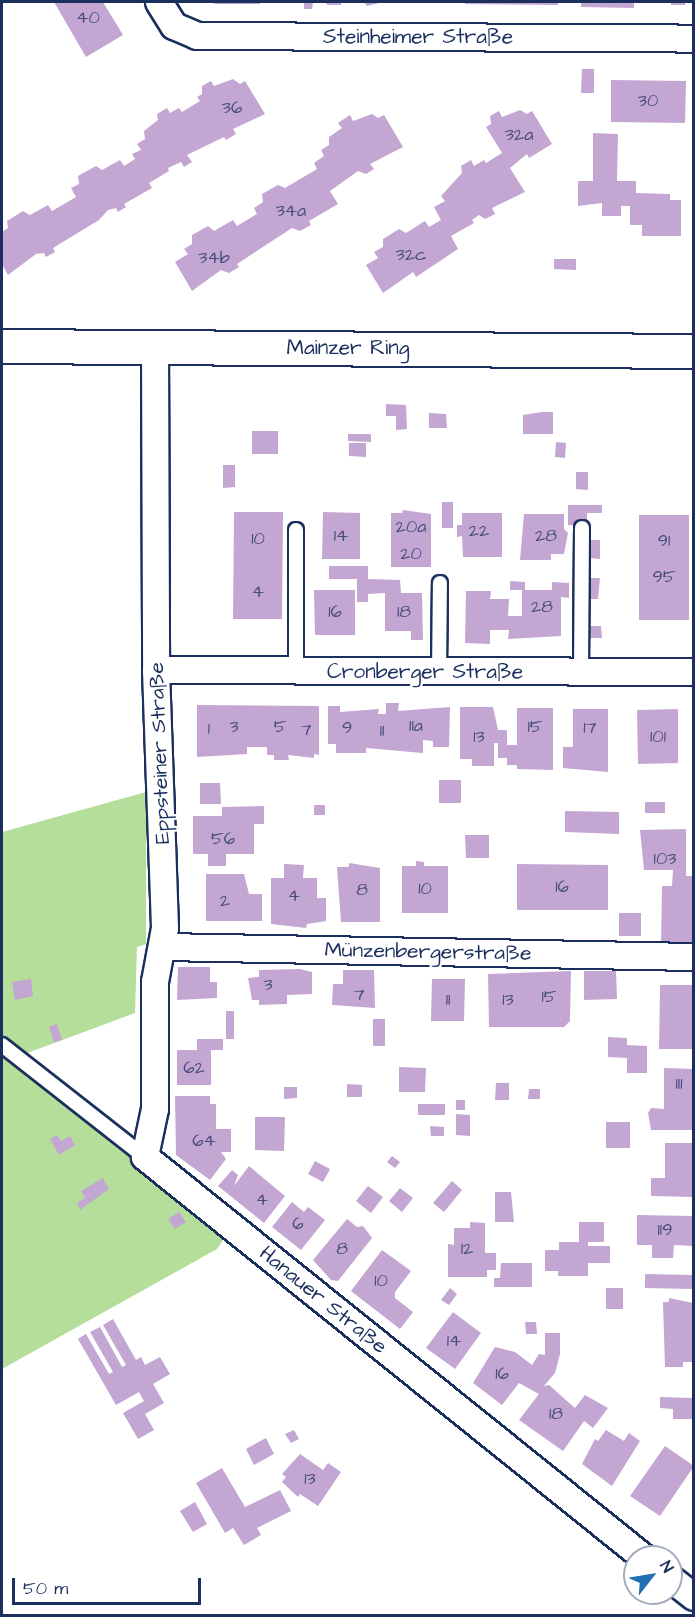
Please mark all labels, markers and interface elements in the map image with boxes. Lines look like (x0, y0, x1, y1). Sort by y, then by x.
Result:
house number: 40 (76, 7, 100, 29)
street label: Steinheimer Straße (323, 24, 513, 50)
house number: 30 (638, 90, 658, 112)
house number: 36 (222, 97, 242, 119)
house number: 32a (505, 124, 533, 146)
house number: 34a (276, 200, 306, 222)
house number: 32c (396, 244, 426, 266)
house number: 34b (198, 247, 230, 269)
street label: Mainzer Ring (287, 335, 409, 361)
house number: 20a (396, 516, 426, 538)
house number: 22 (469, 520, 489, 542)
house number: 14 (334, 525, 348, 547)
house number: 28 (535, 525, 557, 547)
house number: 10 (251, 528, 265, 550)
house number: 91 (658, 530, 670, 552)
house number: 20 (400, 543, 422, 565)
house number: 95 (653, 566, 675, 588)
house number: 4 (252, 581, 264, 603)
house number: 28 (531, 596, 553, 618)
house number: 16 (328, 601, 342, 623)
house number: 18 (397, 601, 411, 623)
street label: Cronberger Straße (327, 659, 523, 685)
street label: Eppsteiner Straße (144, 662, 176, 844)
house number: 11a (409, 715, 423, 737)
house number: 3 (229, 716, 239, 738)
house number: 5 (274, 716, 286, 738)
house number: 15 (527, 716, 543, 738)
house number: 9 (342, 717, 352, 739)
house number: 17 (583, 717, 597, 739)
house number: 1 (208, 718, 210, 740)
house number: 7 (300, 719, 312, 741)
house number: 11 (380, 720, 384, 742)
house number: 13 (473, 726, 485, 748)
house number: 101 (650, 726, 666, 748)
house number: 56 (211, 828, 235, 850)
house number: 103 (654, 848, 676, 870)
house number: 16 (555, 876, 569, 898)
house number: 10 (418, 878, 432, 900)
house number: 8 (356, 879, 368, 901)
house number: 4 (288, 885, 300, 907)
house number: 2 (220, 890, 230, 912)
street label: Münzenbergerstraße (324, 938, 532, 966)
house number: 3 (263, 974, 273, 996)
house number: 7 (353, 984, 365, 1006)
house number: 15 (541, 986, 557, 1008)
house number: 11 (446, 989, 450, 1011)
house number: 13 (502, 989, 514, 1011)
house number: 62 (183, 1057, 205, 1079)
house number: 111 (676, 1073, 682, 1095)
house number: 64 (192, 1130, 216, 1152)
house number: 4 (256, 1189, 268, 1211)
house number: 6 (292, 1213, 304, 1235)
house number: 119 (658, 1219, 672, 1241)
house number: 8 (336, 1238, 348, 1260)
house number: 12 (461, 1238, 473, 1260)
street label: Hanauer Straße (254, 1241, 392, 1359)
house number: 10 (374, 1270, 388, 1292)
house number: 14 (447, 1330, 461, 1352)
house number: 16 (495, 1363, 509, 1385)
house number: 18 (549, 1403, 563, 1425)
house number: 13 (304, 1468, 316, 1490)
north arrow (623, 1545, 683, 1605)
text: N (655, 1557, 679, 1577)
scale bar (15, 1566, 204, 1604)
text: 50 m (23, 1576, 68, 1601)

